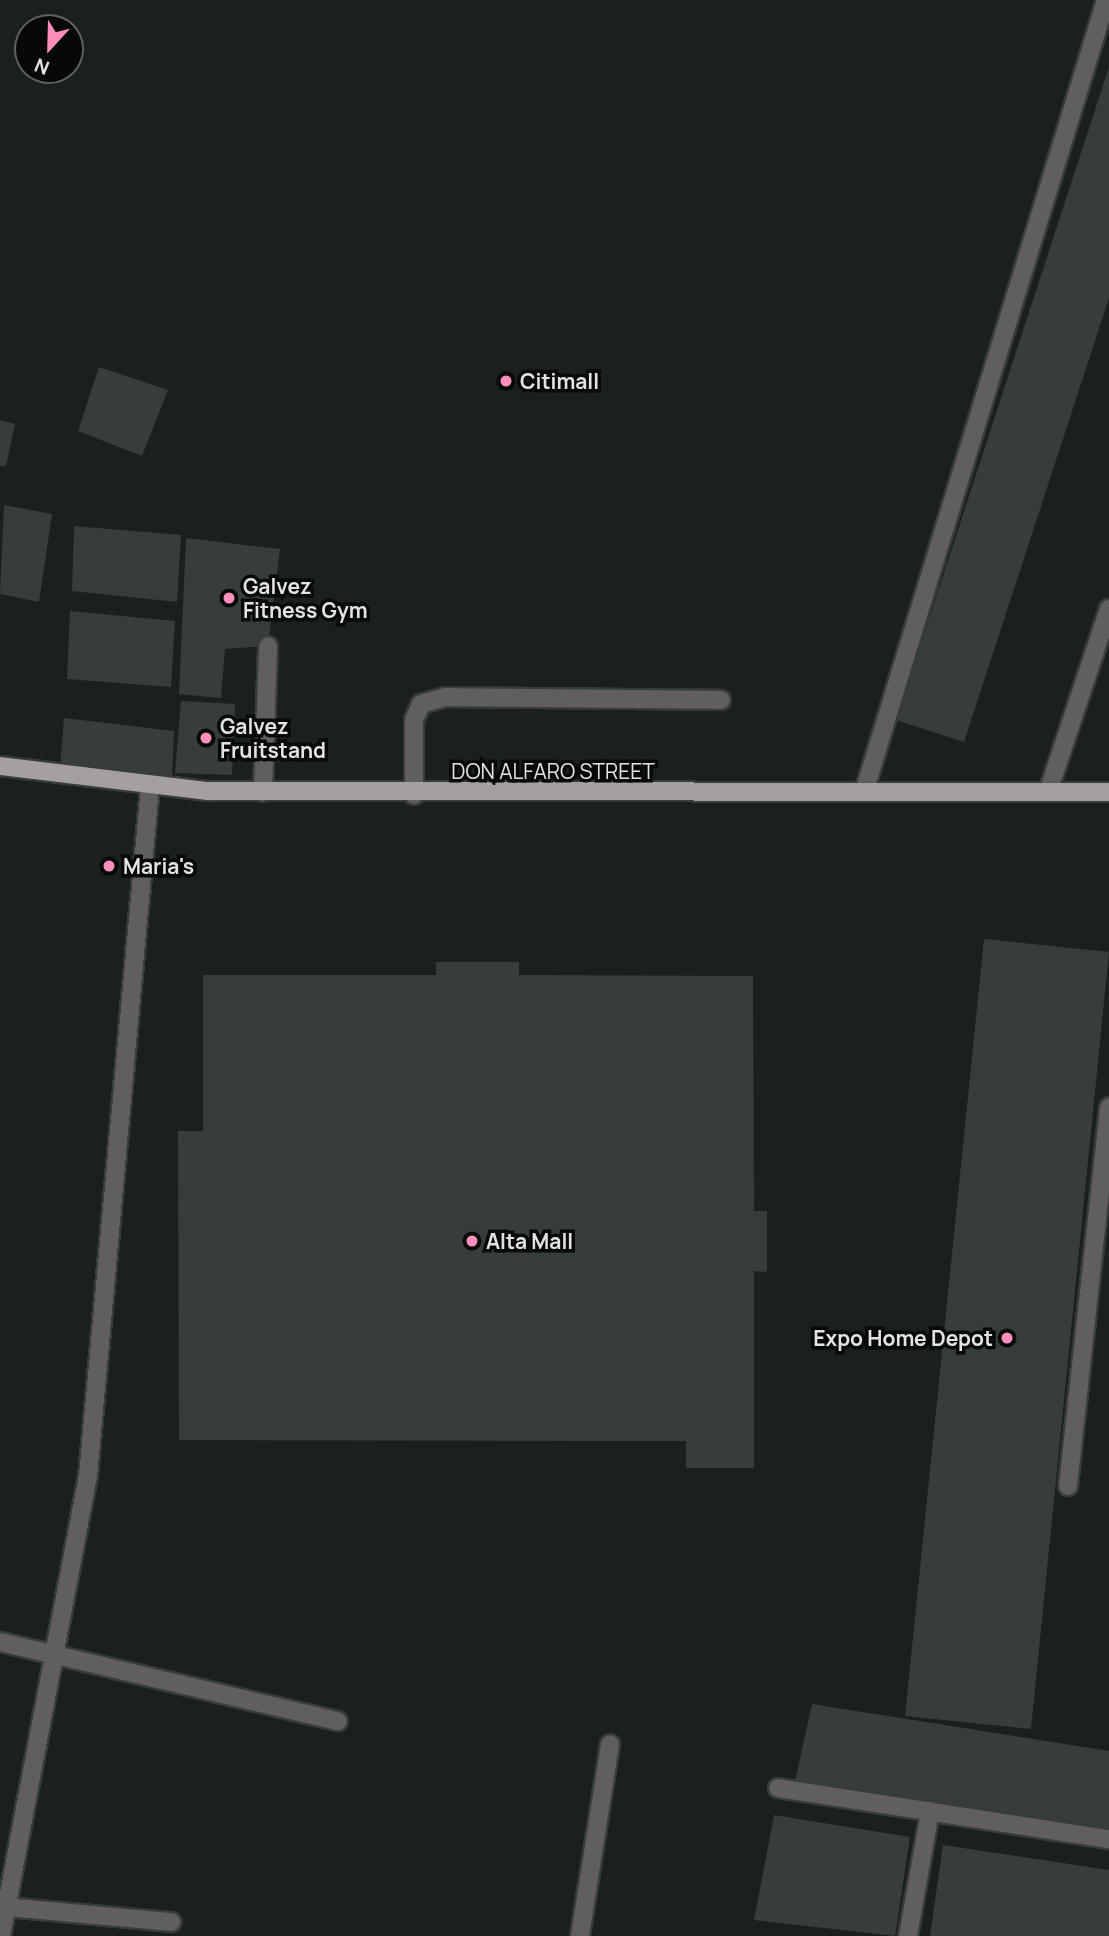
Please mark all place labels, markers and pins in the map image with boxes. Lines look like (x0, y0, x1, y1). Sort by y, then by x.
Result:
place label: Citimall (520, 368, 599, 394)
marker: Citimall (498, 373, 514, 389)
place label: Galvez Fitness Gym (243, 573, 368, 623)
marker: Galvez Fitness Gym (221, 590, 237, 606)
place label: Galvez Fruitstand (220, 713, 326, 763)
marker: Galvez Fruitstand (198, 730, 214, 746)
place label: Maria's (123, 853, 194, 879)
marker: Maria's (101, 858, 117, 874)
place label: Alta Mall (486, 1228, 573, 1254)
marker: Alta Mall (464, 1233, 480, 1249)
place label: Expo Home Depot (813, 1325, 993, 1351)
marker: Expo Home Depot (999, 1330, 1015, 1346)

